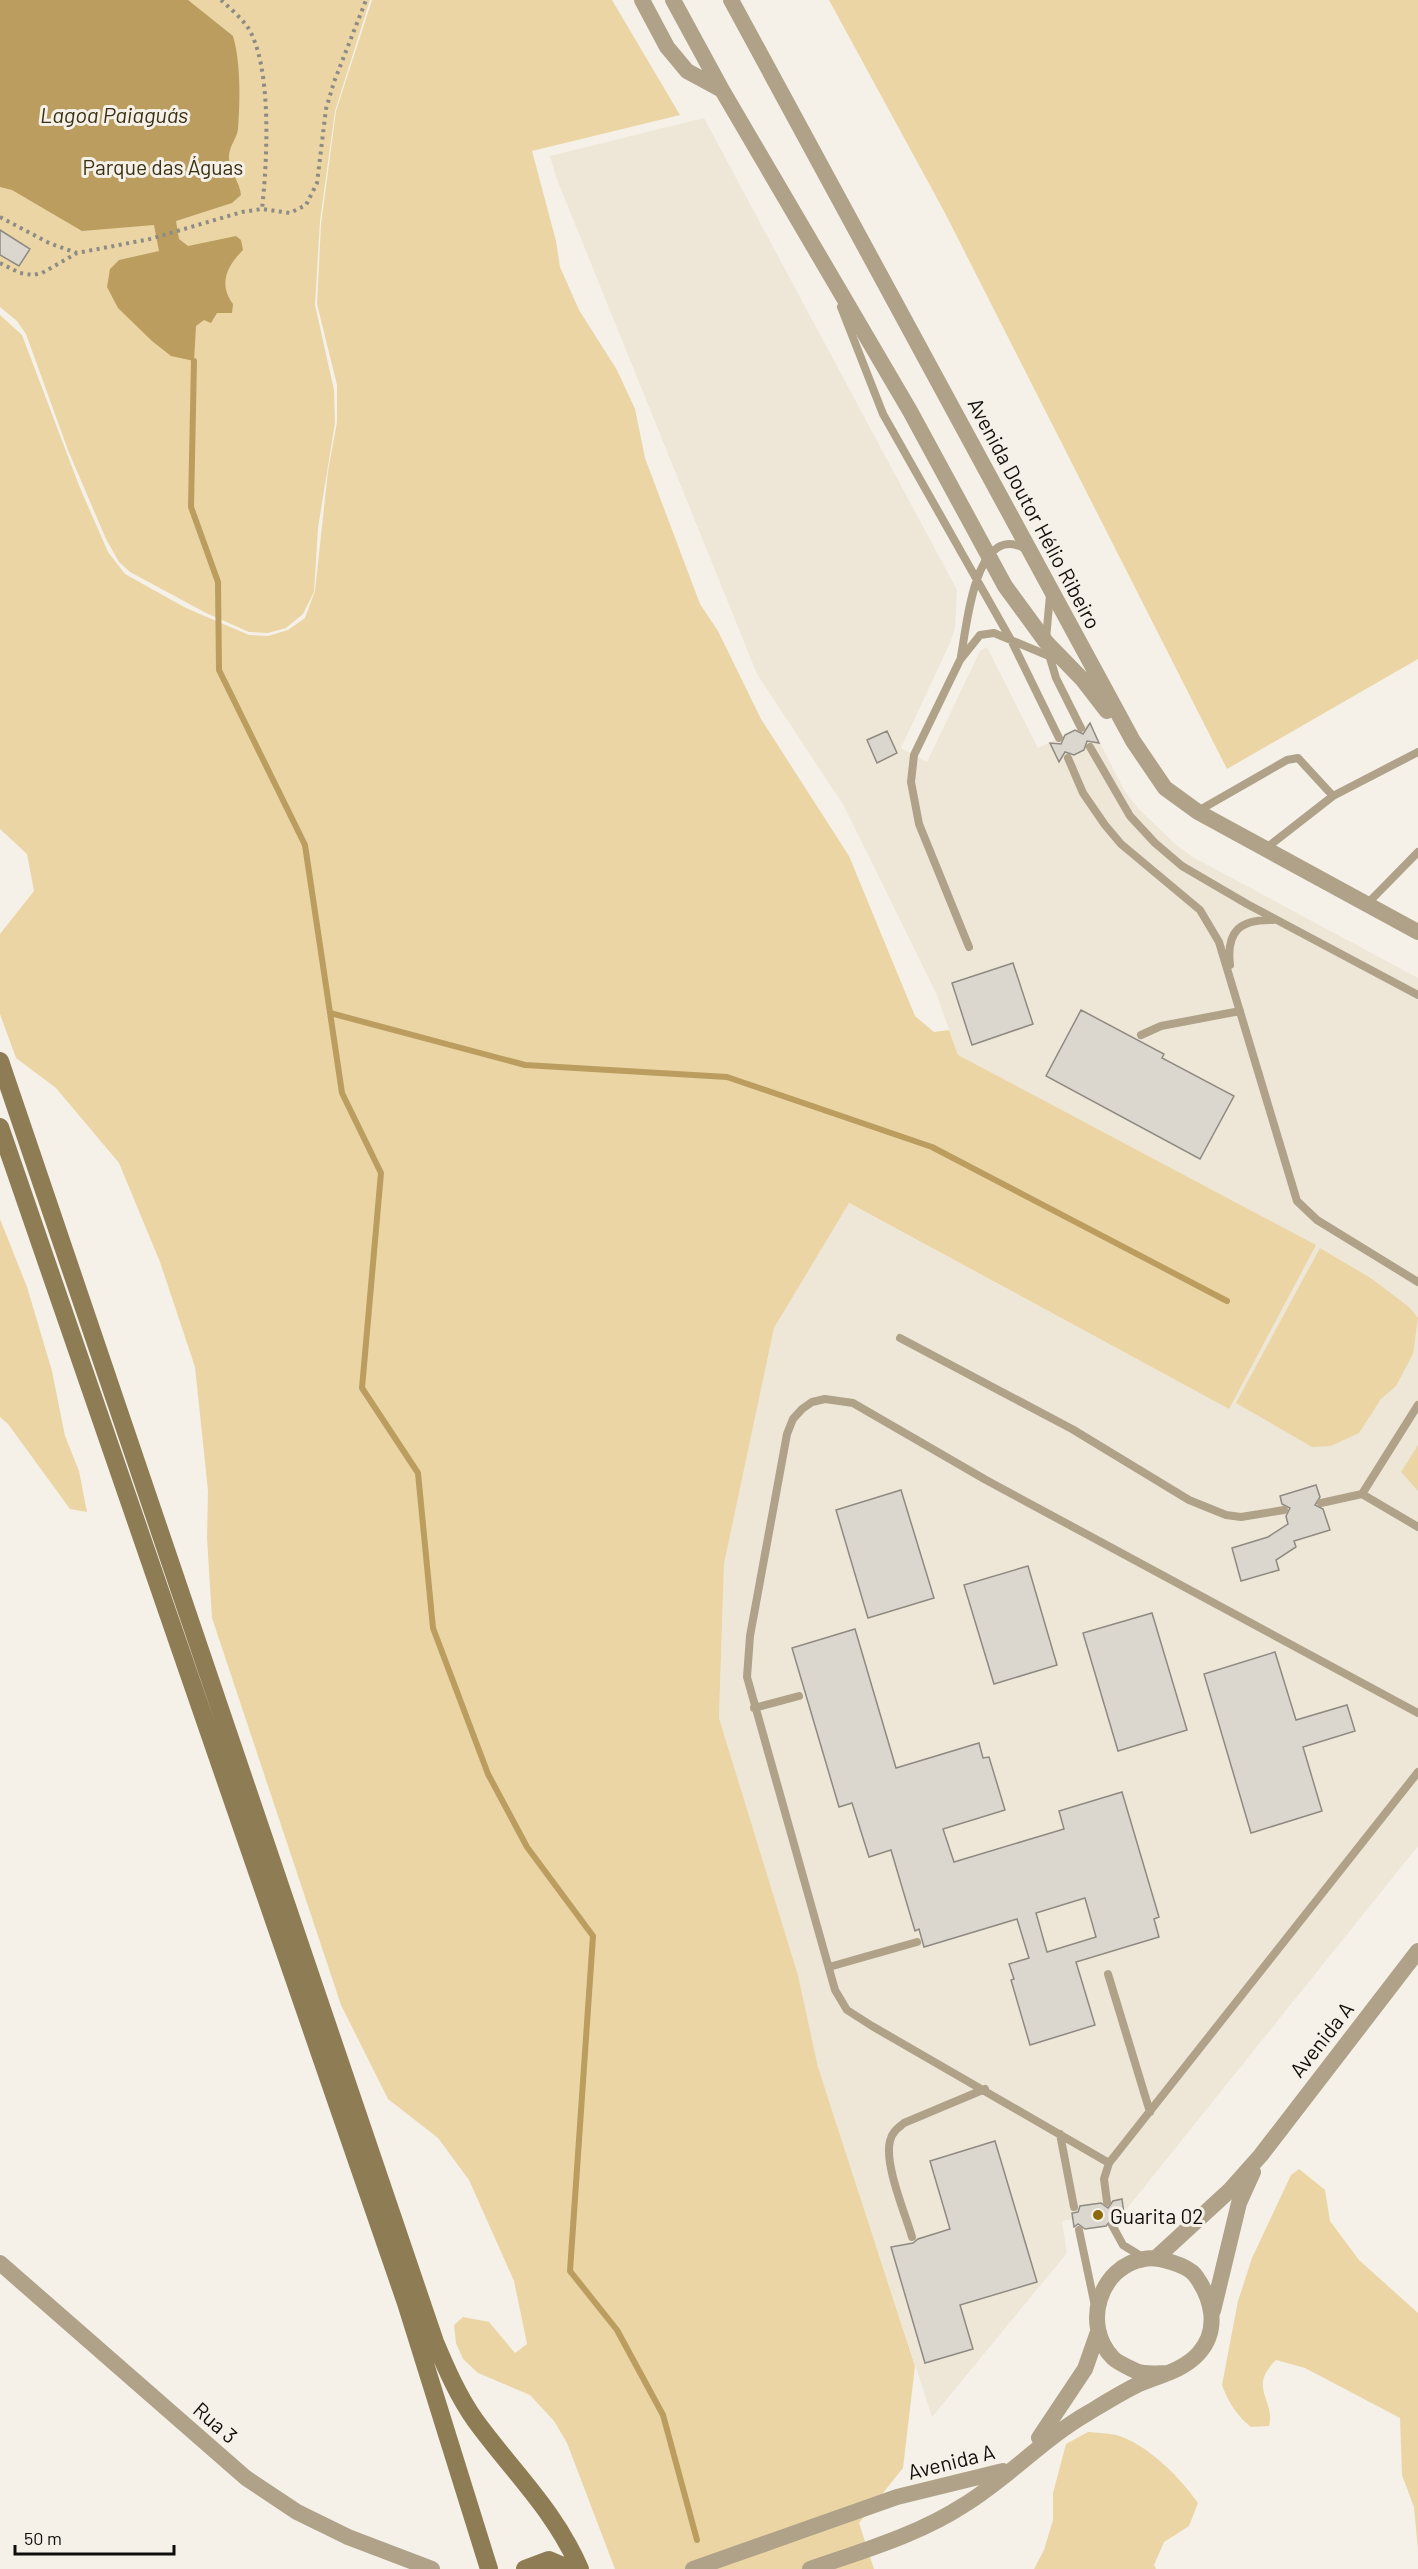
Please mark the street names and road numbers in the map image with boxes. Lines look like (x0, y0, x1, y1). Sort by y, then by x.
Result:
street label: Avenida Doutor Hélio Ribeiro (963, 393, 1107, 633)
street label: Avenida A (1284, 1996, 1358, 2082)
street label: Rua 3 (189, 2396, 243, 2448)
street label: Avenida A (905, 2438, 997, 2484)

